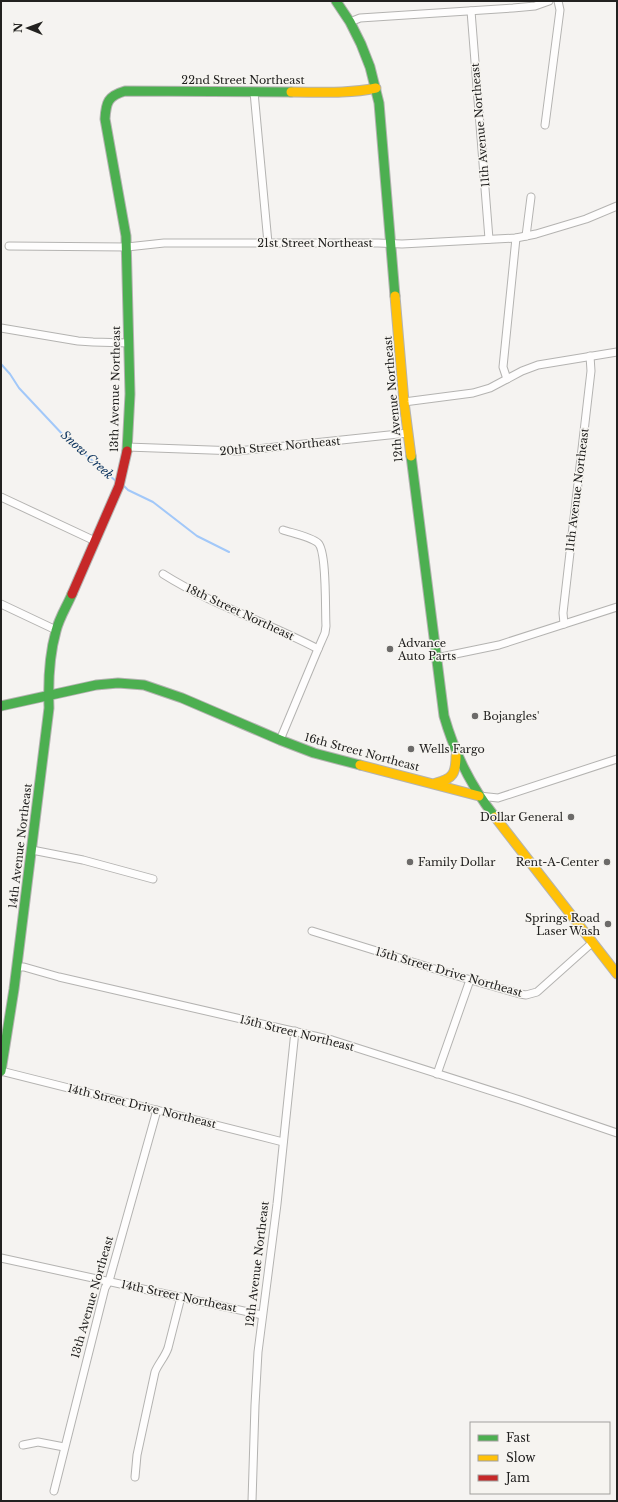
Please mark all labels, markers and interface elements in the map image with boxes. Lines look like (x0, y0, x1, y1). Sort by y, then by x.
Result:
north arrow (8, 8, 48, 48)
text: N (11, 22, 25, 33)
street label: 11th Avenue Northeast (468, 61, 492, 188)
street label: 22nd Street Northeast (181, 73, 305, 87)
street label: 21st Street Northeast (257, 236, 374, 250)
street label: 13th Avenue Northeast (107, 325, 123, 452)
street label: 12th Avenue Northeast (380, 335, 405, 463)
street label: 11th Avenue Northeast (562, 426, 592, 553)
water label: Snow Creek (58, 427, 117, 482)
street label: 20th Street Northeast (219, 434, 342, 458)
street label: 18th Street Northeast (184, 581, 297, 644)
place label: Advance Auto Parts (397, 636, 456, 663)
marker: Advance Auto Parts (385, 644, 395, 654)
place label: Bojangles' (483, 709, 539, 723)
marker: Bojangles' (470, 711, 480, 721)
street label: 16th Street Northeast (303, 730, 422, 774)
place label: Wells Fargo (418, 742, 485, 756)
marker: Wells Fargo (406, 744, 416, 754)
street label: 14th Avenue Northeast (5, 782, 35, 909)
place label: Dollar General (480, 810, 563, 824)
marker: Dollar General (566, 812, 576, 822)
place label: Family Dollar (418, 855, 496, 869)
place label: Rent-A-Center (516, 855, 600, 869)
marker: Family Dollar (405, 857, 415, 867)
marker: Rent-A-Center (602, 857, 612, 867)
place label: Springs Road Laser Wash (525, 911, 601, 938)
marker: Springs Road Laser Wash (603, 919, 613, 929)
street label: 15th Street Drive Northeast (374, 944, 525, 1000)
street label: 15th Street Northeast (238, 1012, 357, 1054)
street label: 14th Street Drive Northeast (66, 1081, 218, 1131)
street label: 12th Avenue Northeast (242, 1200, 272, 1328)
street label: 13th Avenue Northeast (68, 1233, 116, 1360)
street label: 14th Street Northeast (120, 1277, 239, 1315)
legend (470, 1422, 610, 1494)
text: Fast (506, 1430, 531, 1445)
text: Slow (506, 1450, 536, 1465)
text: Jam (504, 1470, 530, 1485)

